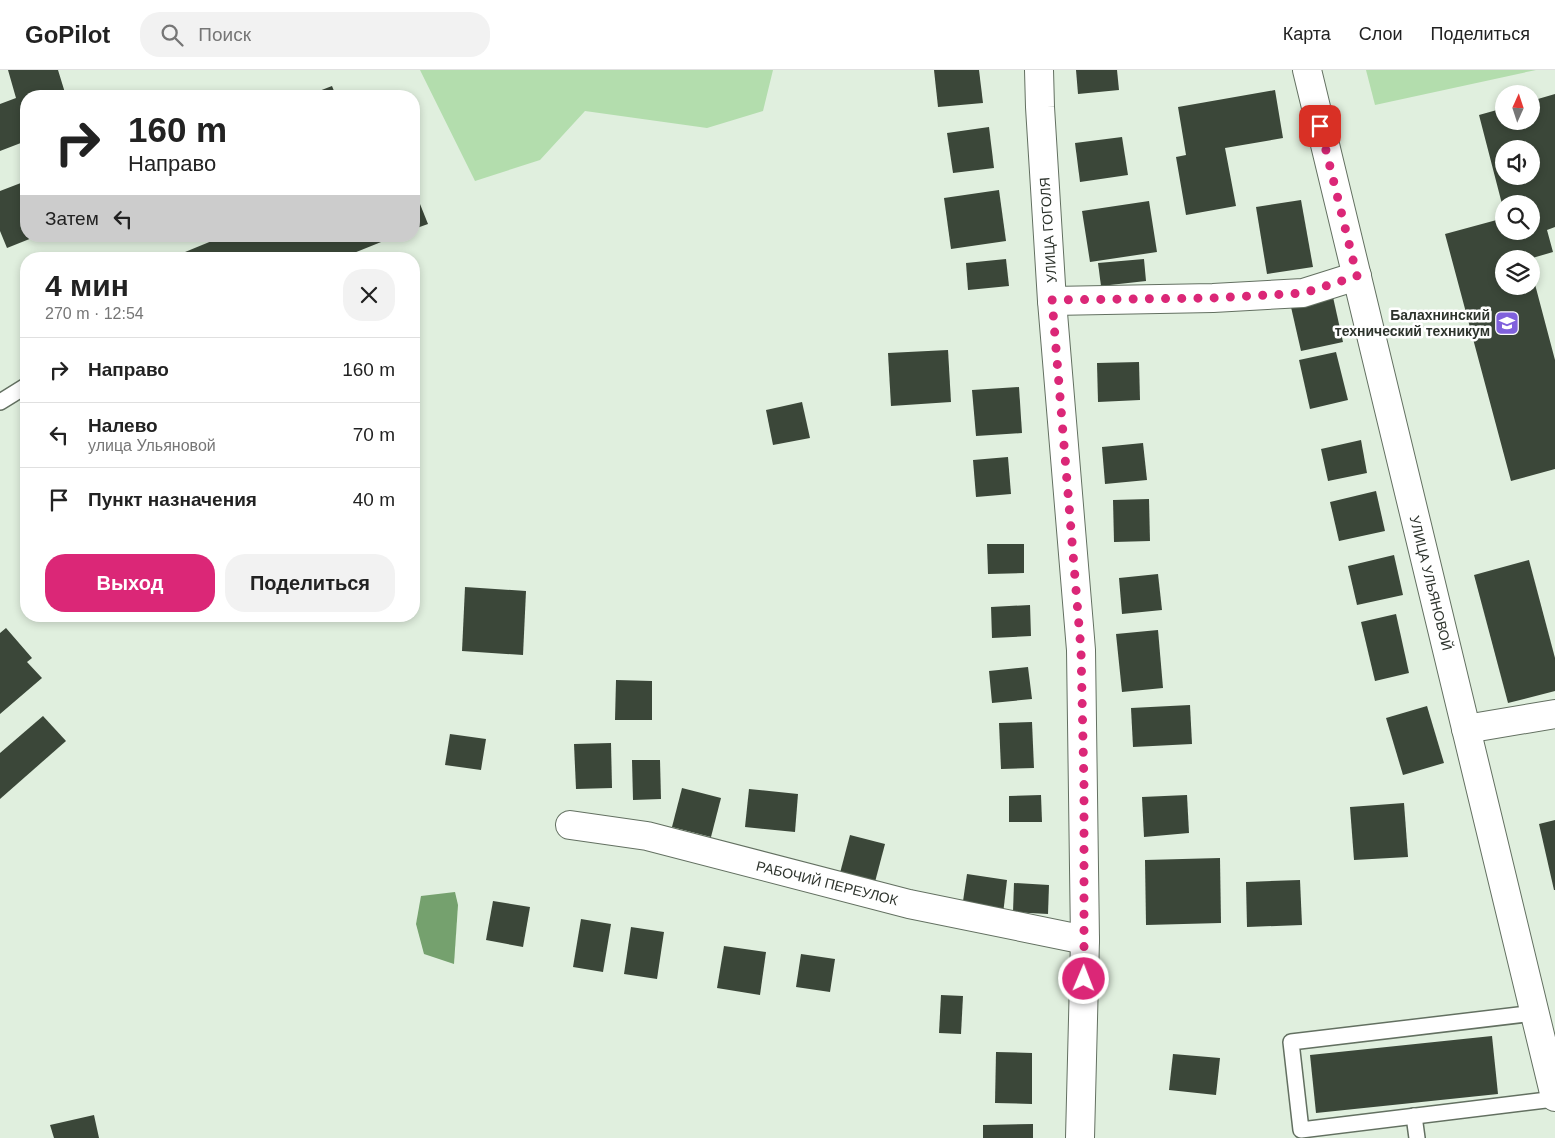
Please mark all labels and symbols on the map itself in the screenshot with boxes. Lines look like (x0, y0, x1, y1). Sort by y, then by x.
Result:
north arrow (1495, 85, 1540, 130)
pin (1299, 105, 1341, 147)
street label: УЛИЦА ГОГОЛЯ (1036, 177, 1060, 283)
place label: Балахнинский технический техникум (1335, 307, 1490, 339)
school or university icon: Балахнинский технический техникум (1494, 310, 1520, 336)
street label: УЛИЦА УЛЬЯНОВОЙ (1406, 514, 1456, 652)
street label: РАБОЧИЙ ПЕРЕУЛОК (755, 857, 901, 909)
position arrow (1057, 952, 1109, 1004)

